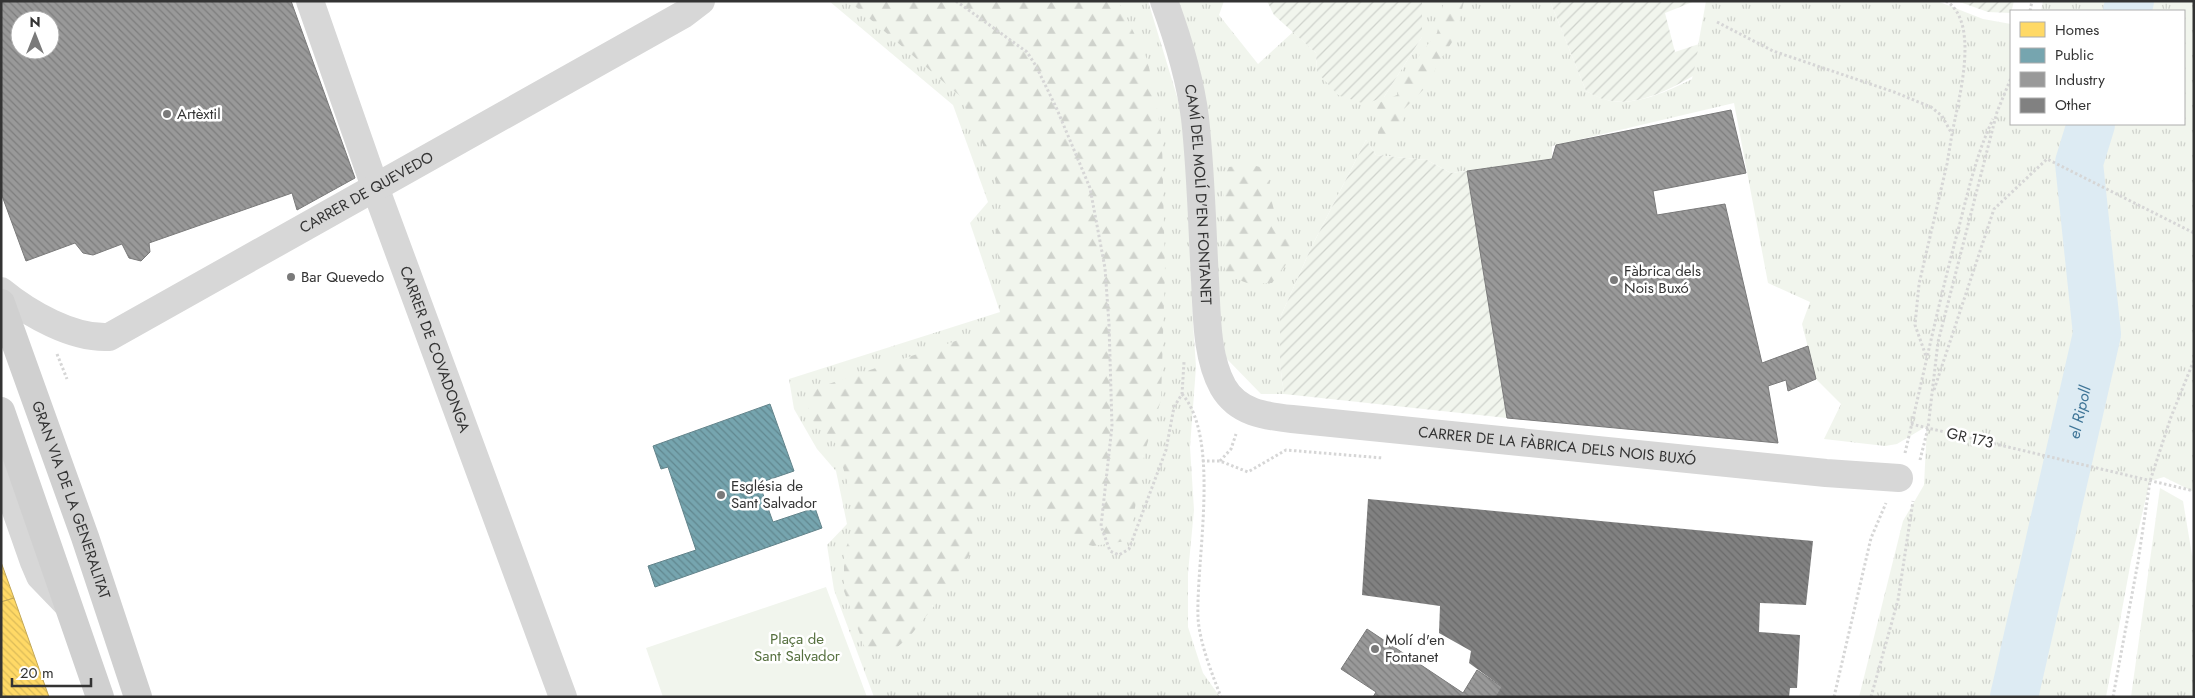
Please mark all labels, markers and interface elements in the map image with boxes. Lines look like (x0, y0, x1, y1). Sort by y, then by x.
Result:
north arrow (10, 10, 60, 60)
legend (2010, 10, 2185, 125)
text: N (29, 12, 41, 32)
text: Homes (2055, 19, 2099, 41)
text: Public (2055, 44, 2094, 66)
text: Industry (2055, 69, 2105, 91)
street label: CAMÍ DEL MOLÍ D'EN FONTANET (1179, 82, 1217, 305)
text: Other (2055, 94, 2092, 116)
place label: Artèxtil (177, 103, 221, 125)
marker: Artèxtil (161, 108, 173, 120)
street label: CARRER DE QUEVEDO (295, 146, 438, 239)
place label: Fàbrica dels Nois Buxó (1624, 260, 1701, 299)
street label: CARRER DE COVADONGA (394, 263, 476, 436)
place label: Bar Quevedo (301, 266, 384, 288)
marker: Bar Quevedo (285, 271, 297, 283)
marker: Fàbrica dels Nois Buxó (1608, 274, 1620, 286)
water label: el Ripoll (2062, 382, 2097, 441)
street label: GRAN VIA DE LA GENERALITAT (26, 398, 116, 602)
street label: CARRER DE LA FÀBRICA DELS NOIS BUXÓ (1417, 421, 1697, 471)
street label: GR 173 (1944, 422, 1996, 454)
place label: Església de Sant Salvador (731, 475, 818, 514)
marker: Església de Sant Salvador (715, 489, 727, 501)
park label: Plaça de Sant Salvador (754, 628, 841, 667)
place label: Molí d'en Fontanet (1385, 629, 1445, 668)
marker: Molí d'en Fontanet (1369, 643, 1381, 655)
scale bar (12, 656, 91, 688)
text: 20 m (20, 662, 54, 684)

